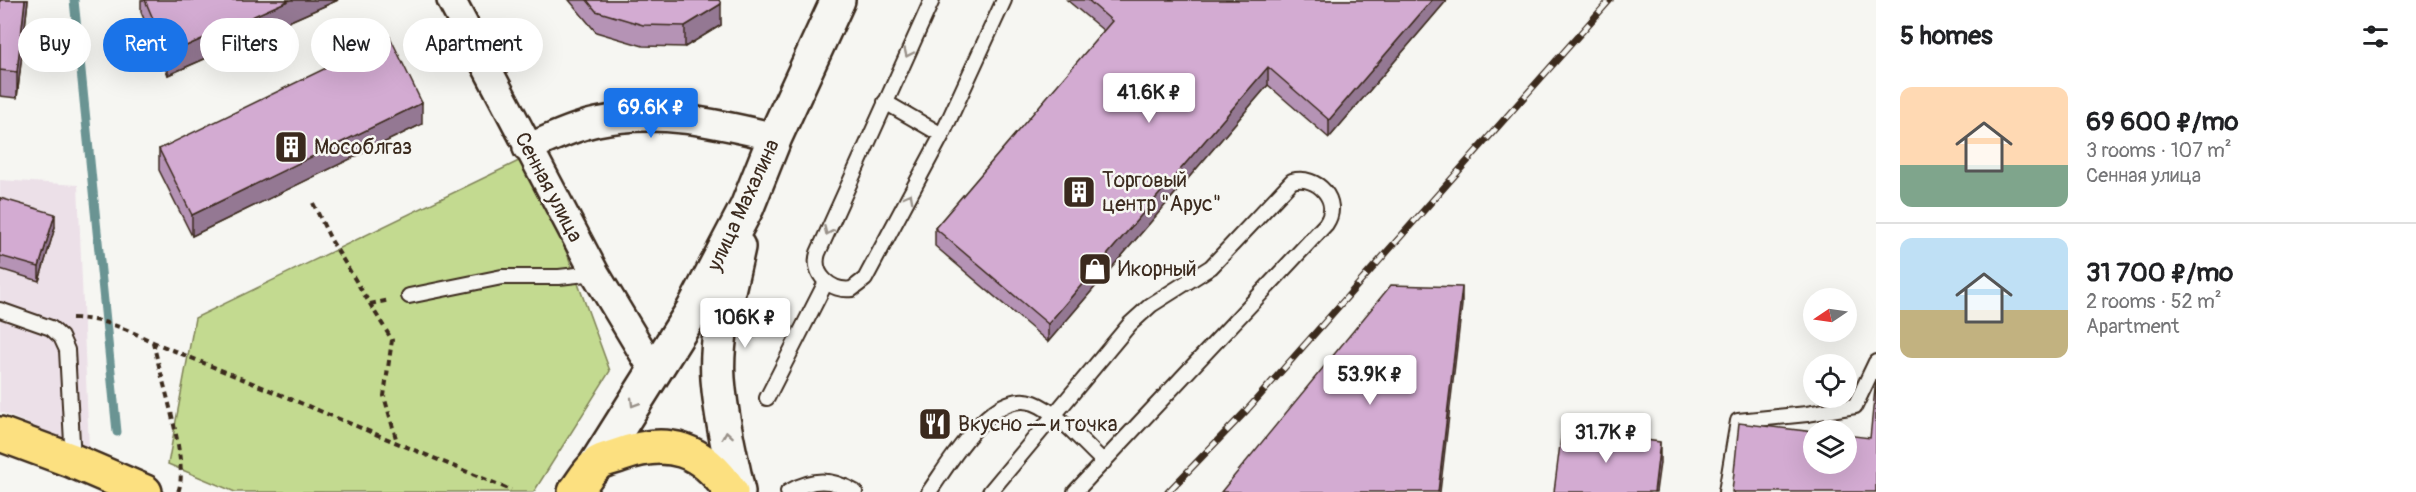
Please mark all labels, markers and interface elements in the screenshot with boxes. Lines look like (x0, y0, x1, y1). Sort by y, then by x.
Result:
chip: Buy (18, 18, 91, 72)
chip: Rent (103, 18, 188, 72)
chip: Filters (200, 18, 299, 72)
chip: New (311, 18, 391, 72)
chip: Apartment (403, 18, 543, 72)
text: 5 homes (1900, 20, 1993, 52)
icon: filters (2359, 20, 2392, 53)
one-way arrow (903, 47, 915, 58)
pin: 41.6K ₽ (1094, 73, 1204, 124)
text: 41.6K ₽ (1117, 80, 1181, 105)
pin: 69.6K ₽ (596, 88, 706, 139)
text: 69.6K ₽ (618, 95, 684, 120)
text: 69 600 ₽/mo (2086, 106, 2238, 138)
icon: home (1948, 111, 2020, 183)
street label: Сенная улица (508, 128, 589, 247)
building icon: Мособлгаз (273, 129, 309, 165)
place label: Мособлгаз (314, 134, 413, 161)
street label: улица Махалина (701, 135, 786, 276)
text: 3 rooms · 107 m² (2086, 138, 2232, 163)
text: Сенная улица (2086, 163, 2201, 188)
place label: Торговый центр "Арус" (1102, 167, 1221, 218)
building icon: Торговый центр "Арус" (1061, 174, 1097, 210)
one-way arrow (902, 192, 913, 203)
one-way arrow (823, 224, 835, 235)
shop icon: Икорный (1077, 251, 1113, 287)
place label: Икорный (1118, 256, 1197, 283)
text: 31 700 ₽/mo (2086, 257, 2233, 289)
icon: home (1948, 262, 2020, 334)
north arrow (1803, 288, 1857, 342)
map controls (1803, 288, 1857, 474)
text: 2 rooms · 52 m² (2086, 289, 2222, 314)
pin: 106K ₽ (696, 298, 794, 349)
text: 106K ₽ (714, 305, 776, 330)
text: Apartment (2086, 314, 2179, 339)
button: locate (1803, 354, 1857, 408)
pin: 53.9K ₽ (1315, 355, 1425, 406)
text: 53.9K ₽ (1337, 362, 1403, 387)
one-way arrow (630, 397, 642, 407)
restaurant icon: Вкусно — и точка (917, 406, 953, 442)
place label: Вкусно — и точка (958, 411, 1118, 438)
pin: 31.7K ₽ (1551, 413, 1661, 464)
text: 31.7K ₽ (1575, 420, 1637, 445)
button: layers (1803, 420, 1857, 474)
one-way arrow (721, 430, 733, 439)

